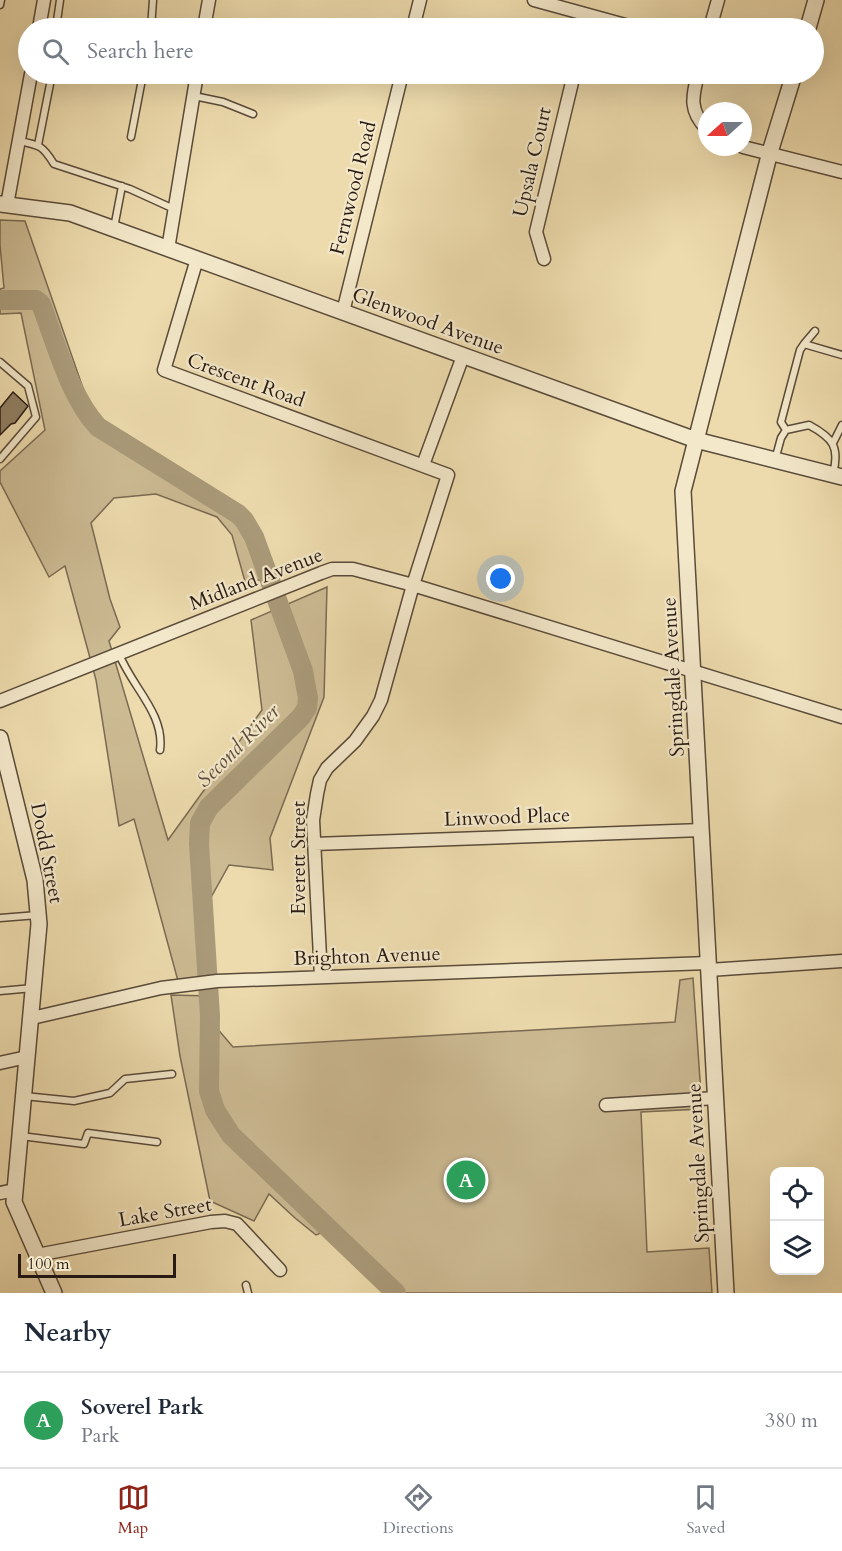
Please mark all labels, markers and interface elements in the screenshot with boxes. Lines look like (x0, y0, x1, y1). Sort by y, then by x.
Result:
search box (18, 18, 824, 84)
icon: search (39, 35, 72, 68)
text: Search here (87, 36, 194, 66)
north arrow (698, 102, 752, 156)
street label: Upsala Court (506, 104, 558, 220)
street label: Fernwood Road (323, 118, 383, 258)
street label: Glenwood Avenue (348, 281, 508, 361)
street label: Crescent Road (183, 346, 309, 414)
street label: Midland Avenue (185, 541, 327, 617)
your location (486, 564, 515, 593)
street label: Springdale Avenue (655, 596, 691, 758)
water label: Second River (190, 697, 287, 794)
street label: Dodd Street (24, 800, 70, 906)
street label: Everett Street (285, 800, 312, 915)
street label: Linwood Place (443, 801, 571, 833)
street label: Brighton Avenue (293, 940, 441, 972)
street label: Springdale Avenue (680, 1082, 716, 1244)
pin: A (446, 1158, 486, 1202)
map controls (770, 1167, 824, 1275)
button: locate (770, 1167, 824, 1221)
street label: Lake Street (116, 1190, 214, 1233)
button: layers (770, 1221, 824, 1275)
scale bar (18, 1251, 176, 1278)
text: 100 m (27, 1253, 69, 1275)
text: Nearby (24, 1315, 112, 1350)
text: Soverel Park (81, 1392, 204, 1422)
text: A (36, 1407, 51, 1434)
text: 380 m (765, 1407, 818, 1434)
text: Park (81, 1422, 119, 1449)
tab: Map (117, 1481, 150, 1539)
tab: Directions (383, 1481, 453, 1539)
tab: Saved (687, 1481, 725, 1539)

